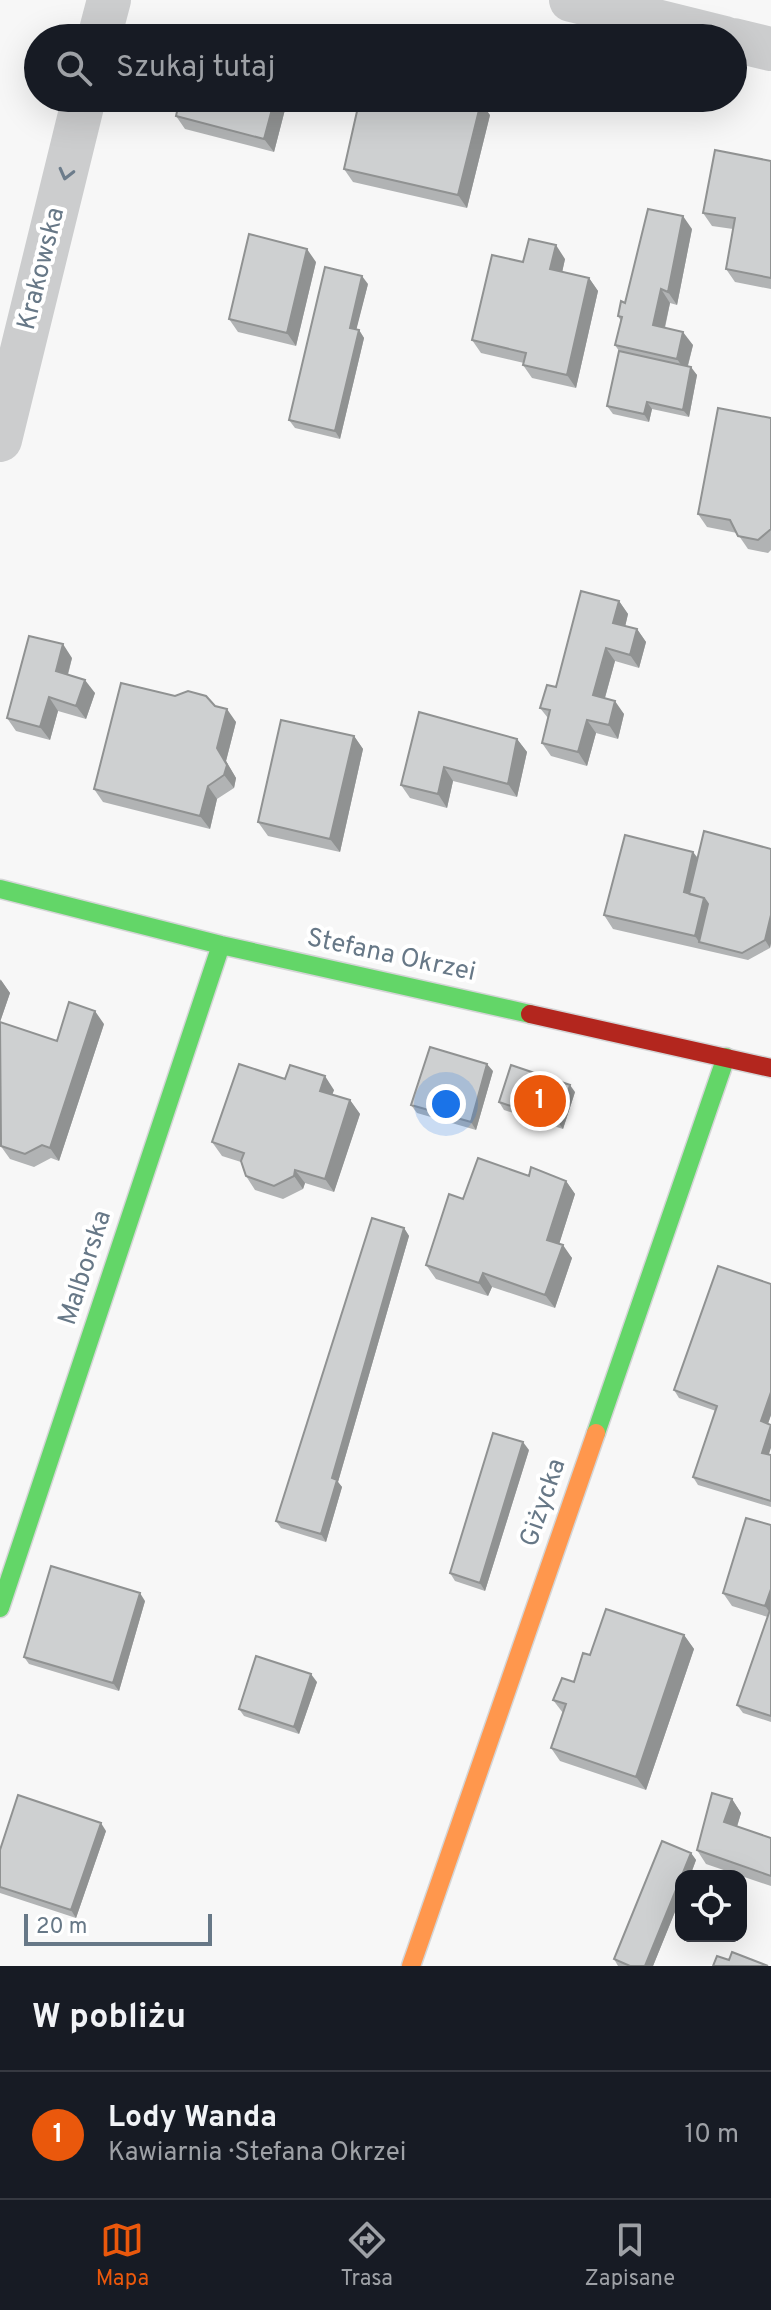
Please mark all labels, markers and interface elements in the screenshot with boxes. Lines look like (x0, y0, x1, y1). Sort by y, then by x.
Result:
search box (24, 24, 747, 112)
icon: search (52, 46, 96, 90)
text: Szukaj tutaj (116, 50, 275, 87)
one-way arrow (58, 166, 75, 180)
street label: Krakowska (11, 204, 73, 334)
street label: Stefana Okrzei (304, 922, 478, 990)
pin: 1 (514, 1071, 566, 1131)
your location (426, 1084, 466, 1124)
street label: Malborska (52, 1206, 120, 1330)
street label: Giżycka (514, 1455, 574, 1551)
map controls (675, 1870, 747, 1942)
button: locate (675, 1870, 747, 1942)
scale bar (24, 1910, 212, 1946)
text: 20 m (36, 1914, 87, 1941)
text: W pobliżu (32, 1997, 186, 2040)
text: Lody Wanda (108, 2100, 277, 2137)
text: 1 (53, 2119, 63, 2152)
text: 10 m (684, 2119, 739, 2152)
text: Kawiarnia · Stefana Okrzei (108, 2137, 406, 2170)
tab: Mapa (96, 2218, 149, 2293)
tab: Trasa (341, 2218, 393, 2293)
tab: Zapisane (584, 2218, 675, 2293)

